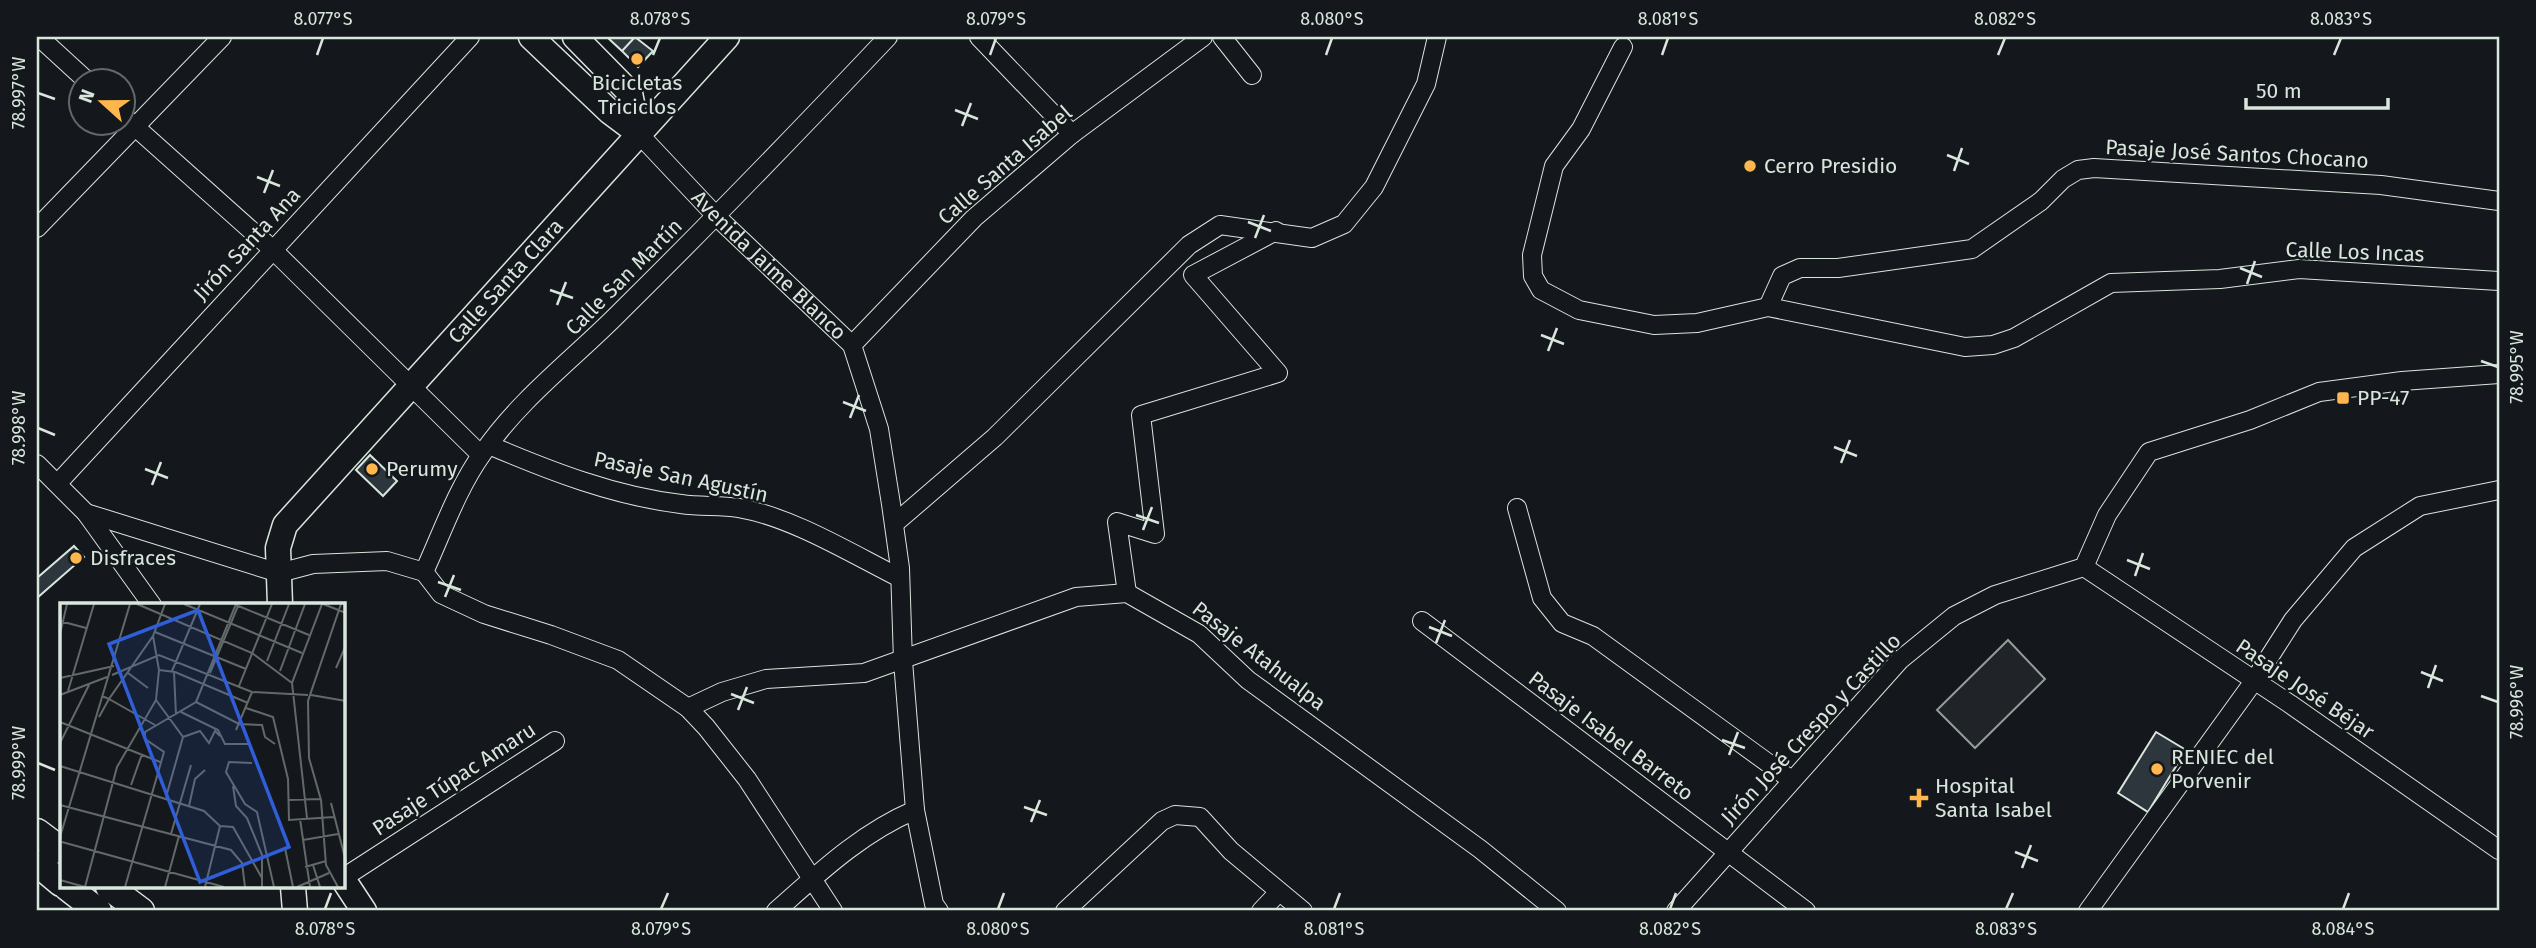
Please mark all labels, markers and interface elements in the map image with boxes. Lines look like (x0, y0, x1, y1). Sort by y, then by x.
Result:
text: 8.077°S (293, 8, 353, 30)
text: 8.078°S (630, 8, 690, 30)
text: 8.079°S (966, 8, 1026, 30)
text: 8.080°S (1300, 8, 1364, 30)
text: 8.081°S (1638, 8, 1698, 30)
text: 8.082°S (1974, 8, 2036, 30)
text: 8.083°S (2310, 8, 2372, 30)
marker: Bicicletas Triciclos (629, 51, 645, 67)
text: 78.997°W (8, 57, 30, 129)
north arrow (66, 66, 136, 136)
scale bar (2246, 66, 2387, 110)
place label: Bicicletas Triciclos (592, 70, 683, 120)
text: 50 m (2256, 78, 2302, 104)
text: N (74, 86, 100, 106)
street label: Calle Santa Isabel (933, 100, 1077, 230)
street label: Pasaje José Santos Chocano (2105, 134, 2369, 174)
place label: Cerro Presidio (1764, 153, 1897, 179)
marker: Cerro Presidio (1742, 158, 1758, 174)
street label: Jirón Santa Ana (188, 182, 306, 306)
street label: Avenida Jaime Blanco (686, 185, 852, 346)
street label: Calle Santa Clara (443, 213, 569, 349)
street label: Calle San Martín (560, 213, 688, 341)
street label: Calle Los Incas (2285, 237, 2425, 267)
text: 78.995°W (2506, 330, 2528, 404)
place label: PP-47 (2357, 385, 2409, 411)
marker: PP-47 (2335, 390, 2351, 406)
text: 78.998°W (8, 391, 30, 465)
street label: Pasaje San Agustín (592, 446, 770, 508)
place label: Perumy (386, 456, 458, 482)
marker: Perumy (364, 461, 380, 477)
place label: Disfraces (90, 545, 176, 571)
marker: Disfraces (68, 550, 84, 566)
street label: Pasaje Atahualpa (1187, 596, 1331, 716)
inset map (60, 603, 345, 888)
street label: Jirón José Crespo y Castillo (1715, 628, 1907, 830)
street label: Pasaje José Béjar (2231, 633, 2379, 745)
text: 78.996°W (2506, 665, 2528, 739)
street label: Pasaje Isabel Barreto (1523, 666, 1699, 806)
street label: Pasaje Túpac Amaru (368, 717, 540, 841)
text: 78.999°W (8, 726, 30, 800)
place label: RENIEC del Porvenir (2171, 744, 2274, 794)
marker: RENIEC del Porvenir (2149, 761, 2165, 777)
place label: Hospital Santa Isabel (1935, 773, 2052, 823)
marker: Hospital Santa Isabel (1909, 788, 1929, 808)
text: 8.078°S (295, 918, 355, 940)
text: 8.079°S (631, 918, 691, 940)
text: 8.080°S (966, 918, 1030, 940)
text: 8.081°S (1304, 918, 1364, 940)
text: 8.082°S (1639, 918, 1701, 940)
text: 8.083°S (1975, 918, 2037, 940)
text: 8.084°S (2312, 918, 2375, 940)

